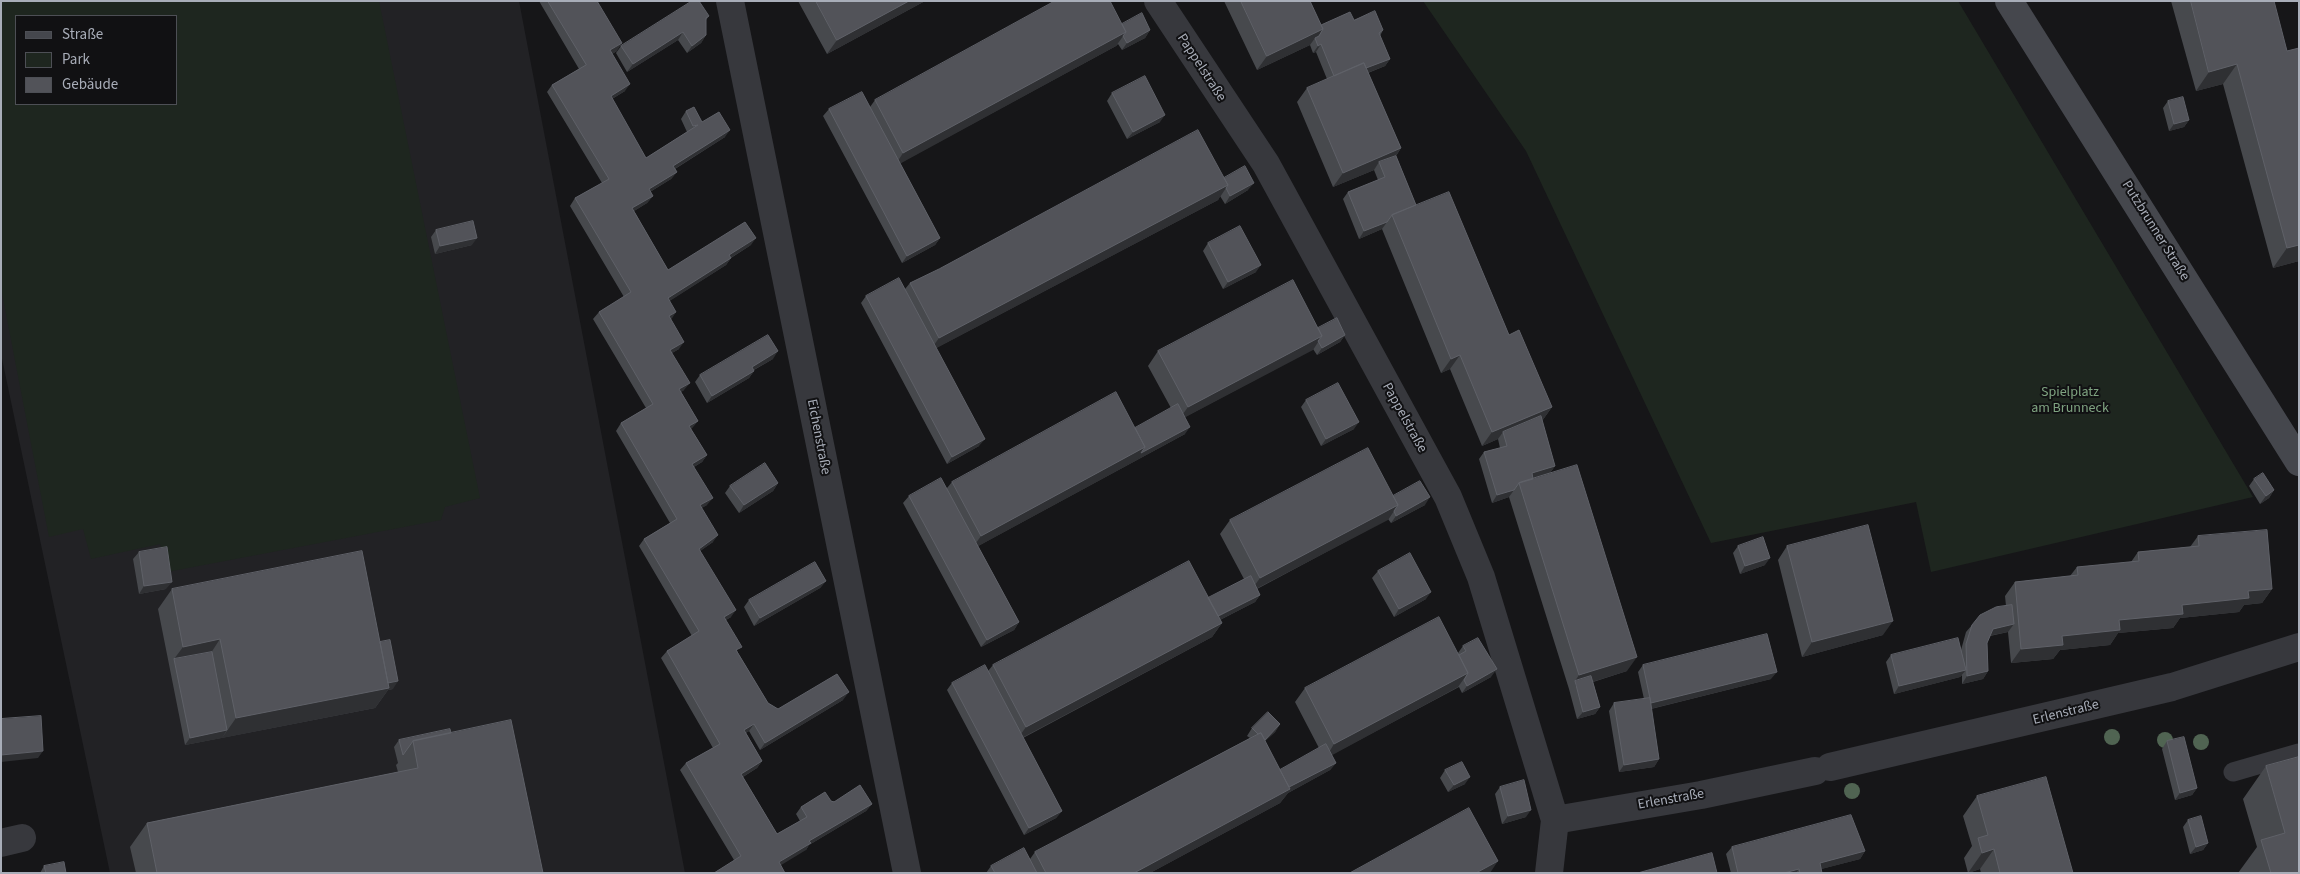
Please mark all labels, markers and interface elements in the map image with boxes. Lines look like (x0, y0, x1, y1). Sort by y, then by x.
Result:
legend (15, 15, 178, 105)
text: Straße (62, 24, 103, 45)
street label: Pappelstraße (1173, 31, 1229, 105)
text: Park (62, 49, 90, 70)
text: Gebäude (62, 74, 118, 95)
street label: Putzbrunner Straße (2117, 178, 2193, 284)
street label: Pappelstraße (1378, 380, 1430, 456)
park label: Spielplatz am Brunneck (2031, 385, 2109, 418)
street label: Eichenstraße (802, 398, 834, 476)
street label: Erlenstraße (2031, 697, 2101, 729)
street label: Erlenstraße (1636, 786, 1706, 814)

